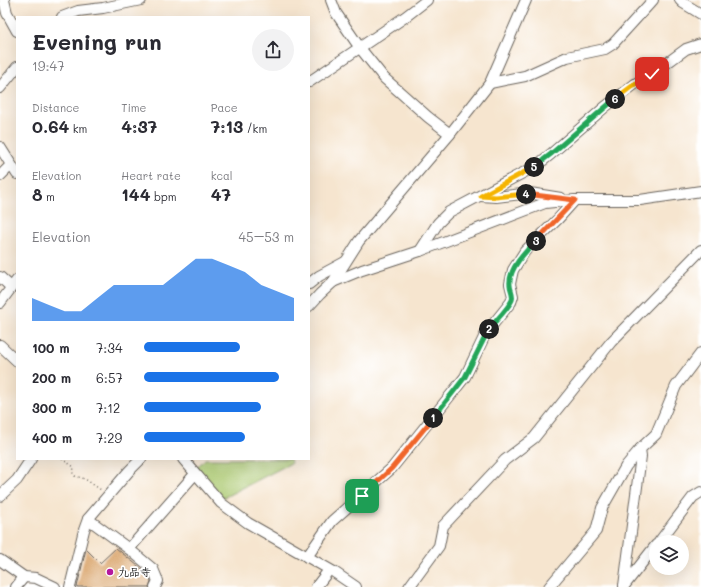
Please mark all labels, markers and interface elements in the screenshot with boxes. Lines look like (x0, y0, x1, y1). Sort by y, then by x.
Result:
text: Evening run (32, 27, 162, 56)
button: share (252, 29, 294, 71)
text: 19:47 (32, 57, 64, 74)
pin (635, 57, 669, 91)
icon: check (641, 63, 663, 85)
pin: 6 (605, 89, 625, 109)
text: 6 (612, 91, 618, 106)
text: Distance (32, 100, 79, 115)
text: Time (121, 100, 146, 115)
text: Pace (211, 100, 238, 115)
text: 0.64 (32, 115, 69, 137)
text: 4:37 (121, 115, 157, 137)
text: 7:13 (211, 115, 243, 137)
text: km (69, 121, 87, 136)
text: /km (243, 121, 267, 136)
pin: 5 (524, 157, 544, 177)
text: 5 (531, 159, 537, 174)
text: Elevation (32, 168, 81, 183)
text: Heart rate (121, 168, 181, 183)
text: kcal (211, 168, 233, 183)
text: 8 (32, 183, 43, 205)
text: 144 (121, 183, 150, 205)
text: 47 (211, 183, 231, 205)
pin: 4 (516, 184, 536, 204)
text: 4 (523, 186, 529, 201)
text: m (43, 189, 55, 204)
text: bpm (150, 189, 177, 204)
text: Elevation (32, 228, 90, 245)
text: 45–53 m (238, 228, 294, 245)
pin: 3 (526, 231, 546, 251)
text: 3 (533, 233, 539, 248)
pin: 2 (479, 319, 499, 339)
text: 2 (486, 321, 492, 336)
text: 100 m (32, 339, 69, 356)
text: 7:34 (96, 339, 123, 356)
text: 200 m (32, 369, 71, 386)
text: 6:57 (96, 369, 123, 386)
text: 300 m (32, 399, 72, 416)
text: 7:12 (96, 399, 120, 416)
pin: 1 (423, 408, 443, 428)
text: 1 (431, 410, 435, 425)
text: 400 m (32, 429, 72, 446)
text: 7:29 (96, 429, 122, 446)
pin (345, 479, 379, 513)
icon: arrive (351, 485, 373, 507)
map controls (649, 535, 689, 575)
button: layers (649, 535, 689, 575)
place label: 九品寺 (118, 564, 151, 579)
marker: 九品寺 (105, 567, 115, 577)

